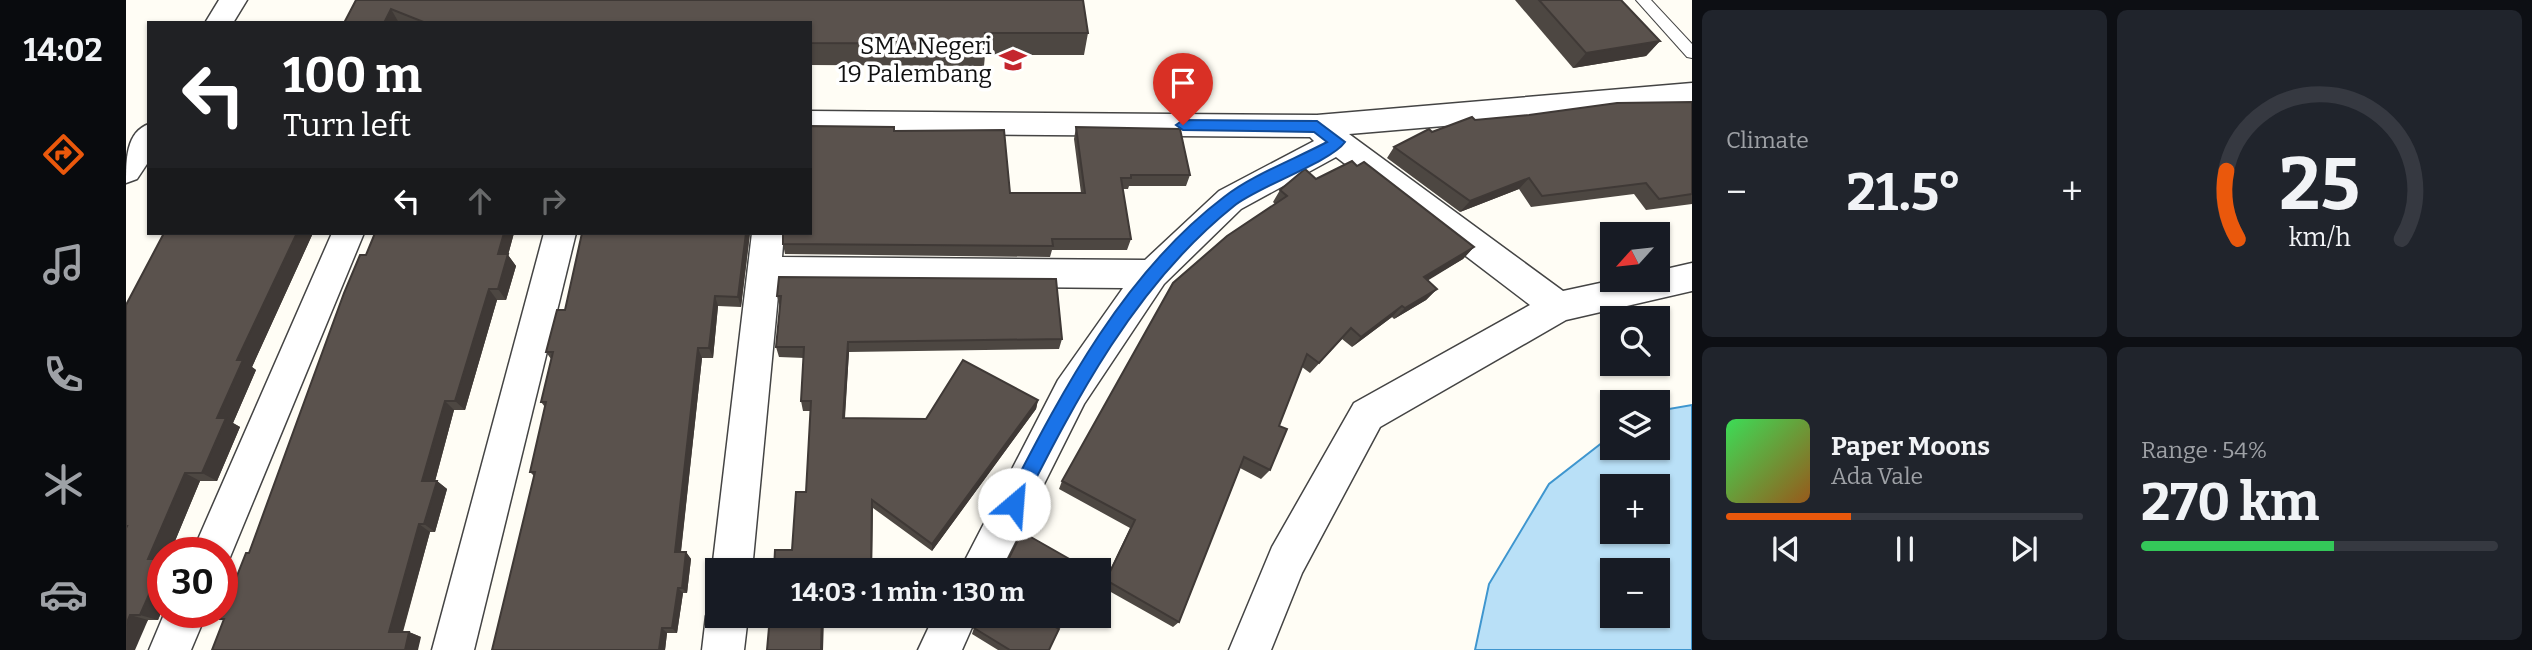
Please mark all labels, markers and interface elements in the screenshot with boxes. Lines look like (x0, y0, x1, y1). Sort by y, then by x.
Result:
text: 14:02 (23, 31, 103, 69)
place label: SMA Negeri 19 Palembang (838, 32, 992, 88)
school or university icon: SMA Negeri 19 Palembang (998, 45, 1028, 75)
text: 100 m (283, 46, 422, 105)
icon: left (168, 49, 259, 140)
pin (1153, 53, 1213, 125)
icon: arrive (1164, 64, 1202, 102)
text: Turn left (283, 106, 411, 144)
text: Climate (1726, 126, 1809, 154)
icon: directions (39, 130, 88, 179)
text: 25 (2279, 142, 2360, 229)
text: 21.5° (1847, 161, 1962, 224)
text: − (1726, 169, 1747, 215)
text: + (2061, 169, 2083, 215)
icon: left (388, 182, 426, 220)
icon: ahead (461, 182, 499, 220)
icon: right (534, 182, 572, 220)
north arrow (1600, 222, 1670, 292)
map controls (1600, 222, 1670, 628)
text: km/h (2289, 223, 2351, 253)
icon: music (39, 240, 88, 289)
button: search (1600, 306, 1670, 376)
icon: phone (39, 350, 88, 399)
button: layers (1600, 390, 1670, 460)
text: Paper Moons (1831, 431, 1990, 462)
text: Range · 54% (2141, 436, 2267, 464)
icon: climate (39, 460, 88, 509)
text: Ada Vale (1831, 462, 1923, 490)
position arrow (977, 467, 1051, 541)
text: 270 km (2141, 471, 2319, 534)
button: + (1600, 474, 1670, 544)
icon: previous (1767, 530, 1805, 568)
icon: pause (1886, 530, 1924, 568)
icon: next (2005, 530, 2043, 568)
speed limit sign: 30 (147, 537, 238, 628)
button: − (1600, 558, 1670, 628)
icon: car (39, 570, 88, 619)
text: 14:03 · 1 min · 130 m (791, 577, 1025, 608)

